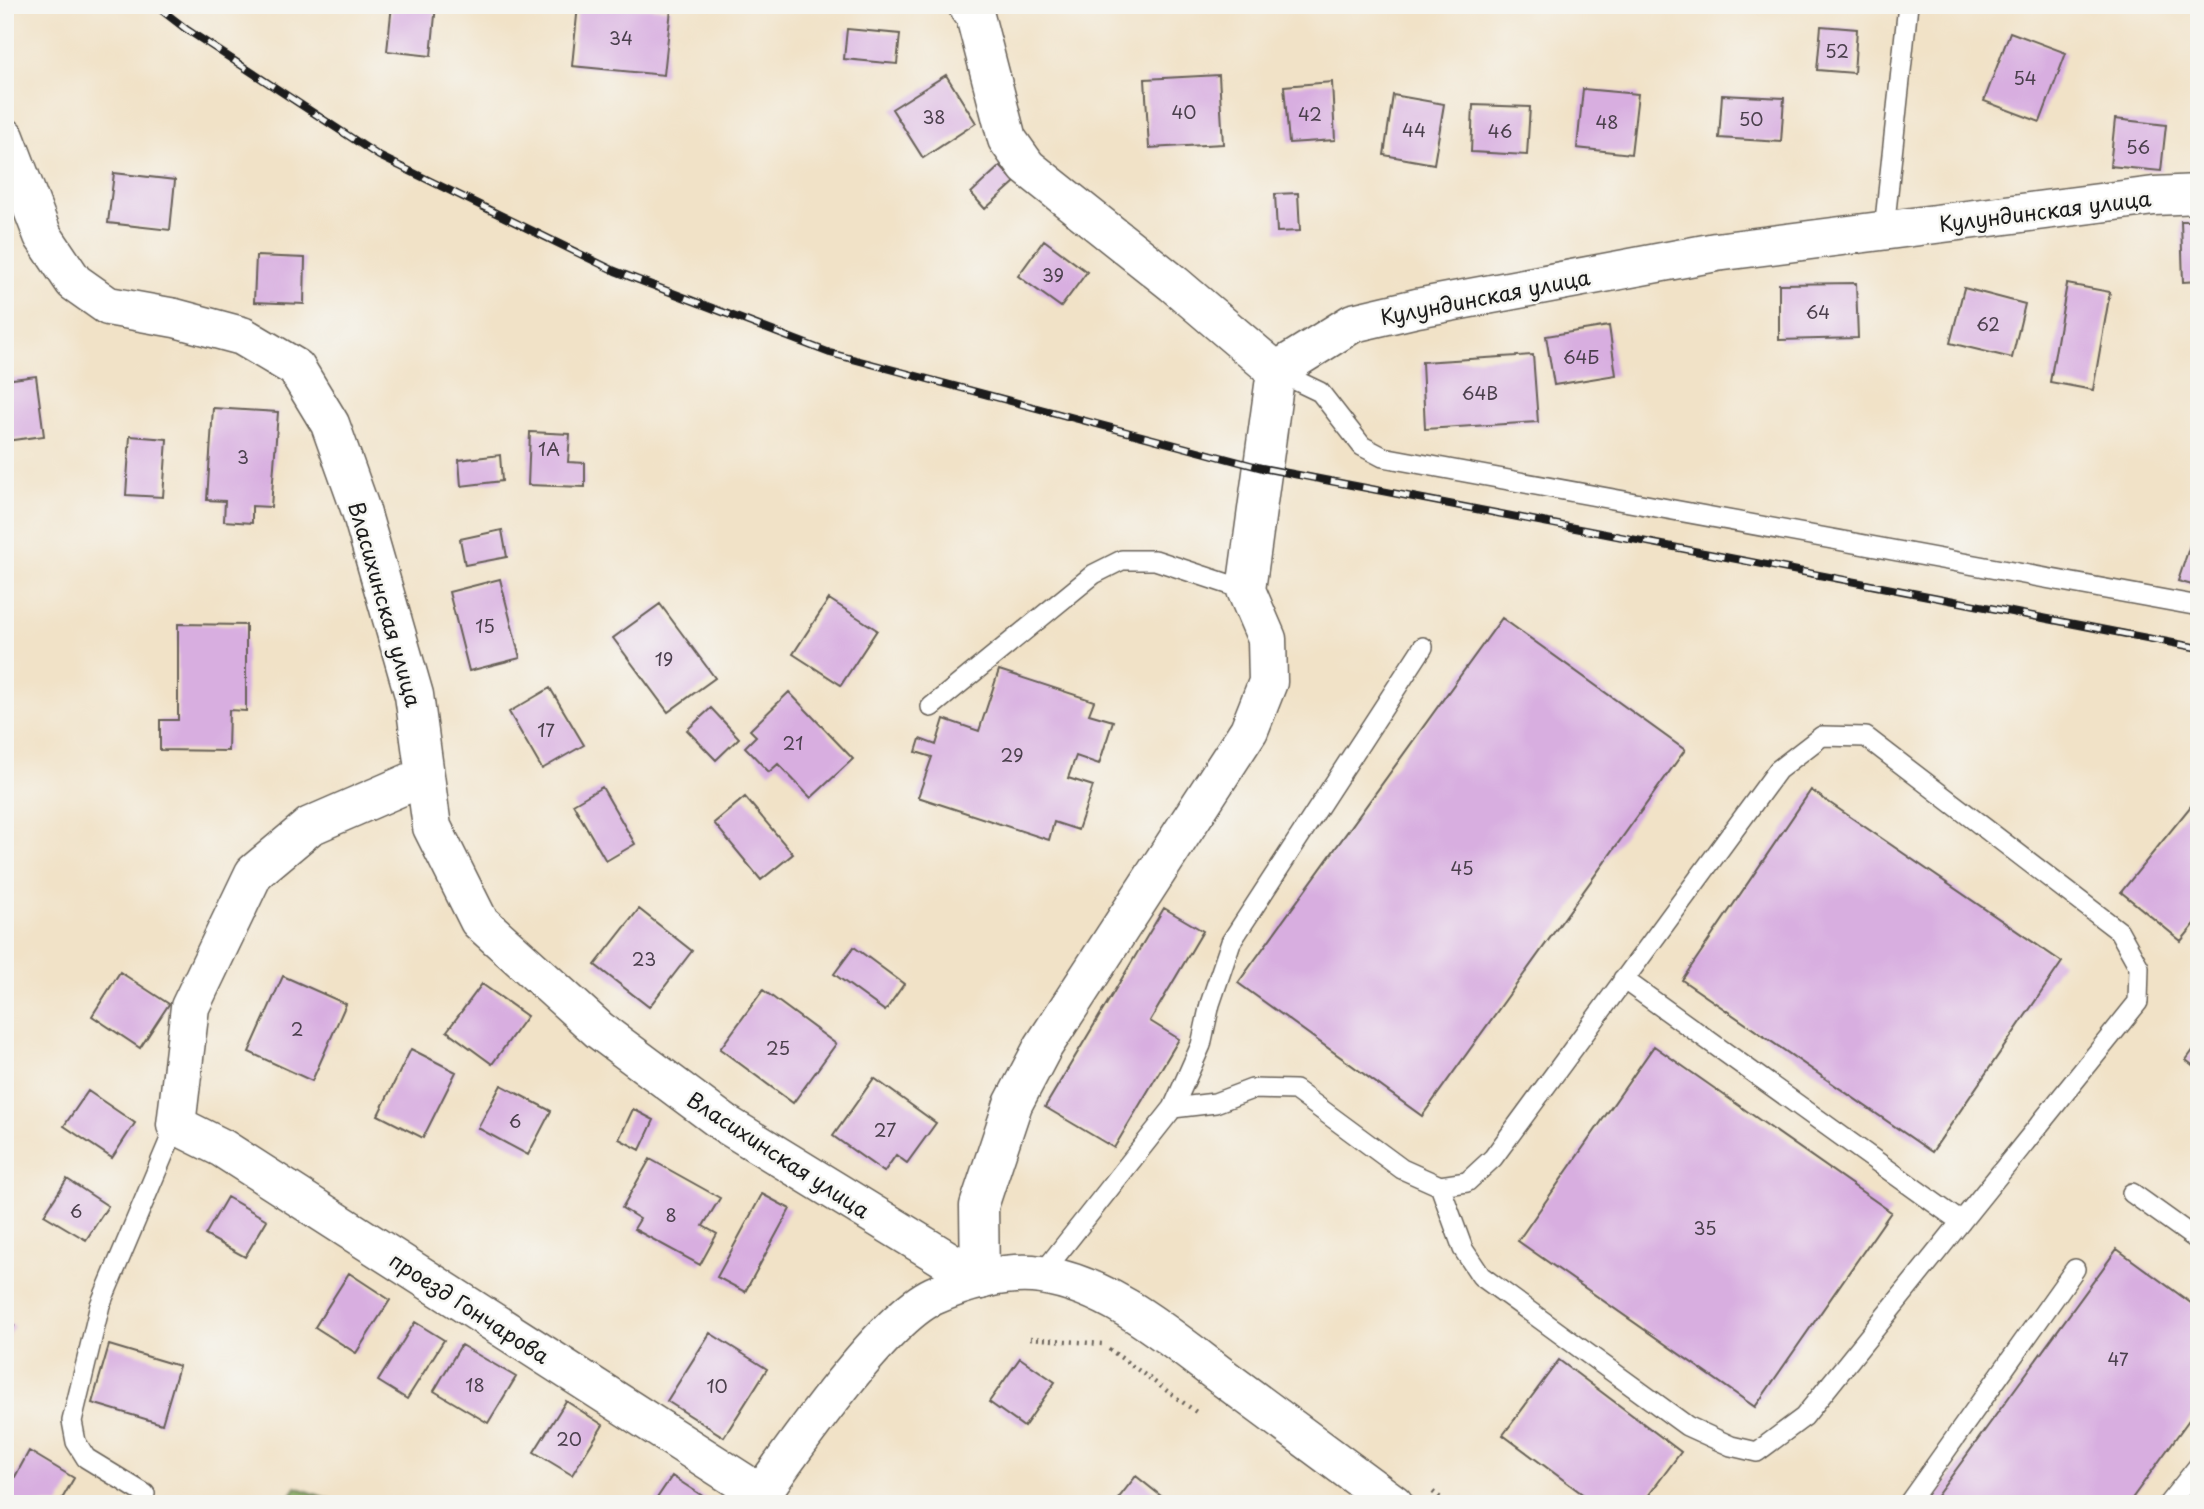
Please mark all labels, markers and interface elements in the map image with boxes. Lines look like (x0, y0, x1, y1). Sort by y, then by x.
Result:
house number: 34 (609, 24, 633, 51)
house number: 52 (1825, 37, 1849, 64)
house number: 54 (2013, 64, 2037, 91)
house number: 40 (1171, 98, 1197, 125)
house number: 42 (1298, 100, 1322, 127)
house number: 38 (922, 103, 946, 130)
house number: 50 (1739, 105, 1763, 132)
house number: 48 (1595, 108, 1619, 135)
house number: 44 (1402, 116, 1426, 143)
house number: 46 (1488, 117, 1512, 144)
house number: 56 (2126, 133, 2150, 160)
street label: Кулундинская улица (1937, 181, 2153, 239)
street label: Кулундинская улица (1377, 260, 1593, 332)
house number: 39 (1042, 261, 1064, 288)
house number: 64 (1806, 298, 1830, 325)
house number: 62 (1976, 310, 2000, 337)
house number: 64Б (1563, 343, 1599, 370)
house number: 64В (1462, 379, 1498, 406)
house number: 1А (538, 435, 560, 462)
house number: 3 (237, 443, 249, 470)
street label: Власихинская улица (341, 498, 431, 711)
house number: 15 (475, 612, 495, 639)
house number: 19 (655, 645, 673, 672)
house number: 17 (537, 716, 555, 743)
house number: 21 (783, 729, 803, 756)
house number: 29 (1001, 741, 1023, 768)
house number: 45 (1451, 854, 1474, 881)
house number: 23 (632, 945, 656, 972)
house number: 2 (291, 1015, 303, 1042)
house number: 25 (766, 1034, 790, 1061)
street label: Власихинская улица (681, 1083, 877, 1226)
house number: 6 (509, 1107, 521, 1134)
house number: 27 (874, 1116, 896, 1143)
house number: 6 (70, 1197, 82, 1224)
house number: 8 (665, 1201, 677, 1228)
house number: 35 (1693, 1214, 1717, 1241)
street label: проезд Гончарова (384, 1243, 556, 1371)
house number: 47 (2107, 1345, 2129, 1372)
house number: 18 (465, 1371, 485, 1398)
house number: 10 (706, 1372, 728, 1399)
house number: 20 (556, 1425, 582, 1452)

